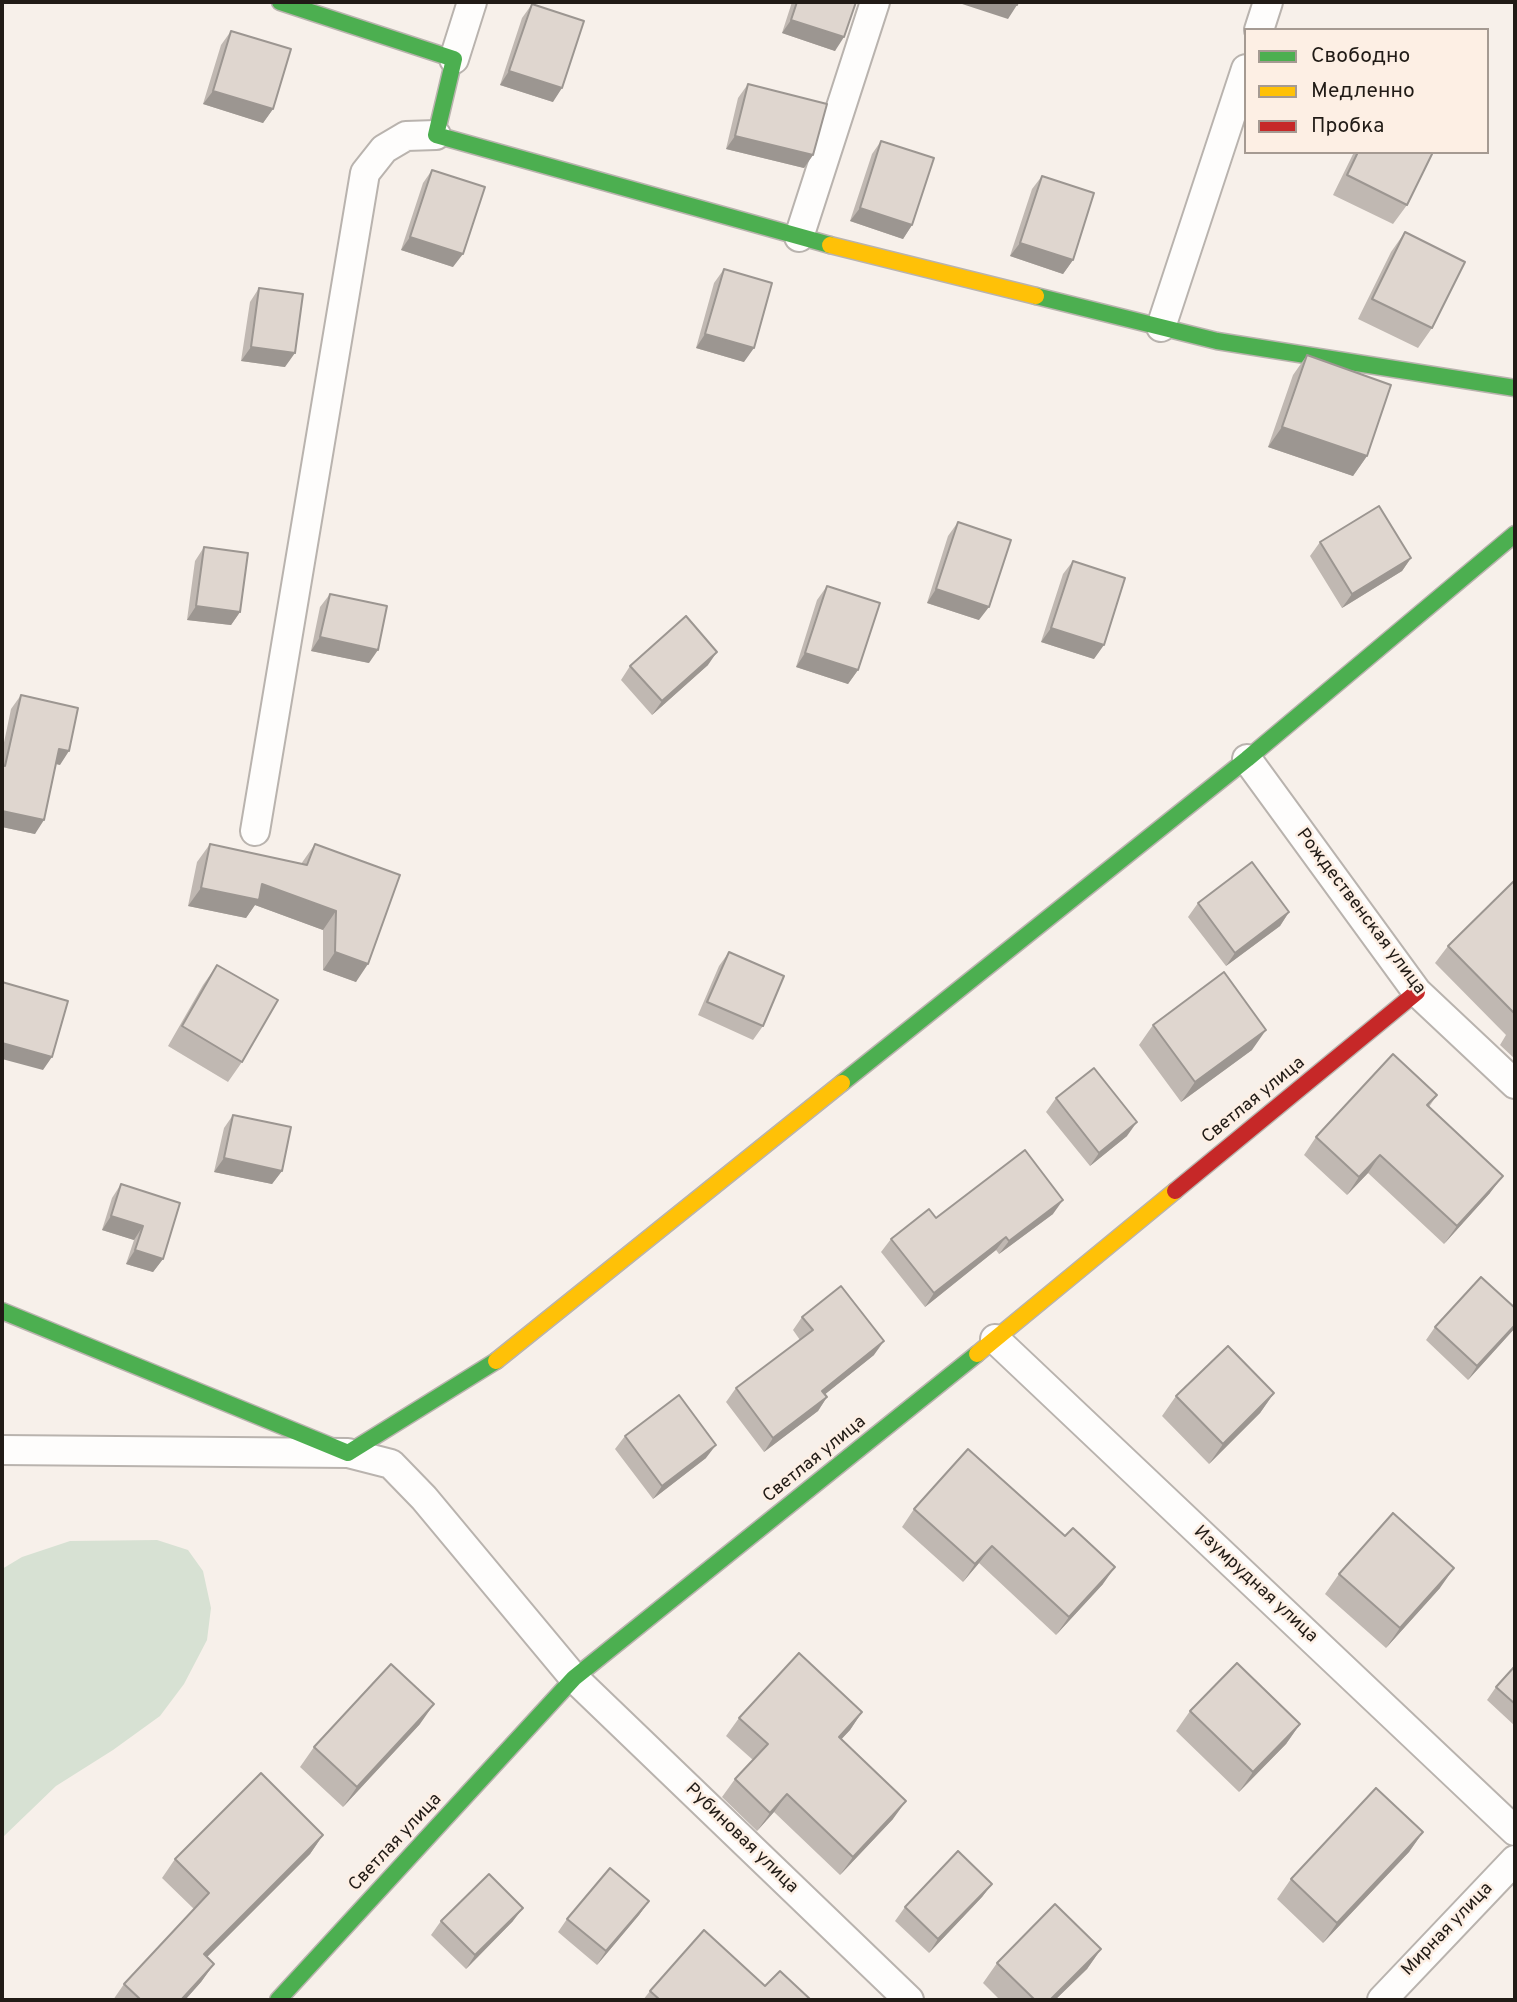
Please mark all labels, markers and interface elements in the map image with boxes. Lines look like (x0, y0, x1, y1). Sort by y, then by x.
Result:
legend (1244, 28, 1489, 154)
text: Свободно (1311, 43, 1410, 70)
text: Медленно (1311, 78, 1415, 105)
text: Пробка (1311, 113, 1384, 140)
street label: Рождественская улица (1291, 825, 1429, 999)
street label: Светлая улица (1198, 1053, 1310, 1149)
street label: Светлая улица (759, 1412, 871, 1508)
street label: Изумрудная улица (1188, 1522, 1322, 1648)
street label: Рубиновая улица (680, 1779, 802, 1899)
street label: Светлая улица (345, 1789, 447, 1897)
street label: Мирная улица (1398, 1879, 1498, 1981)

